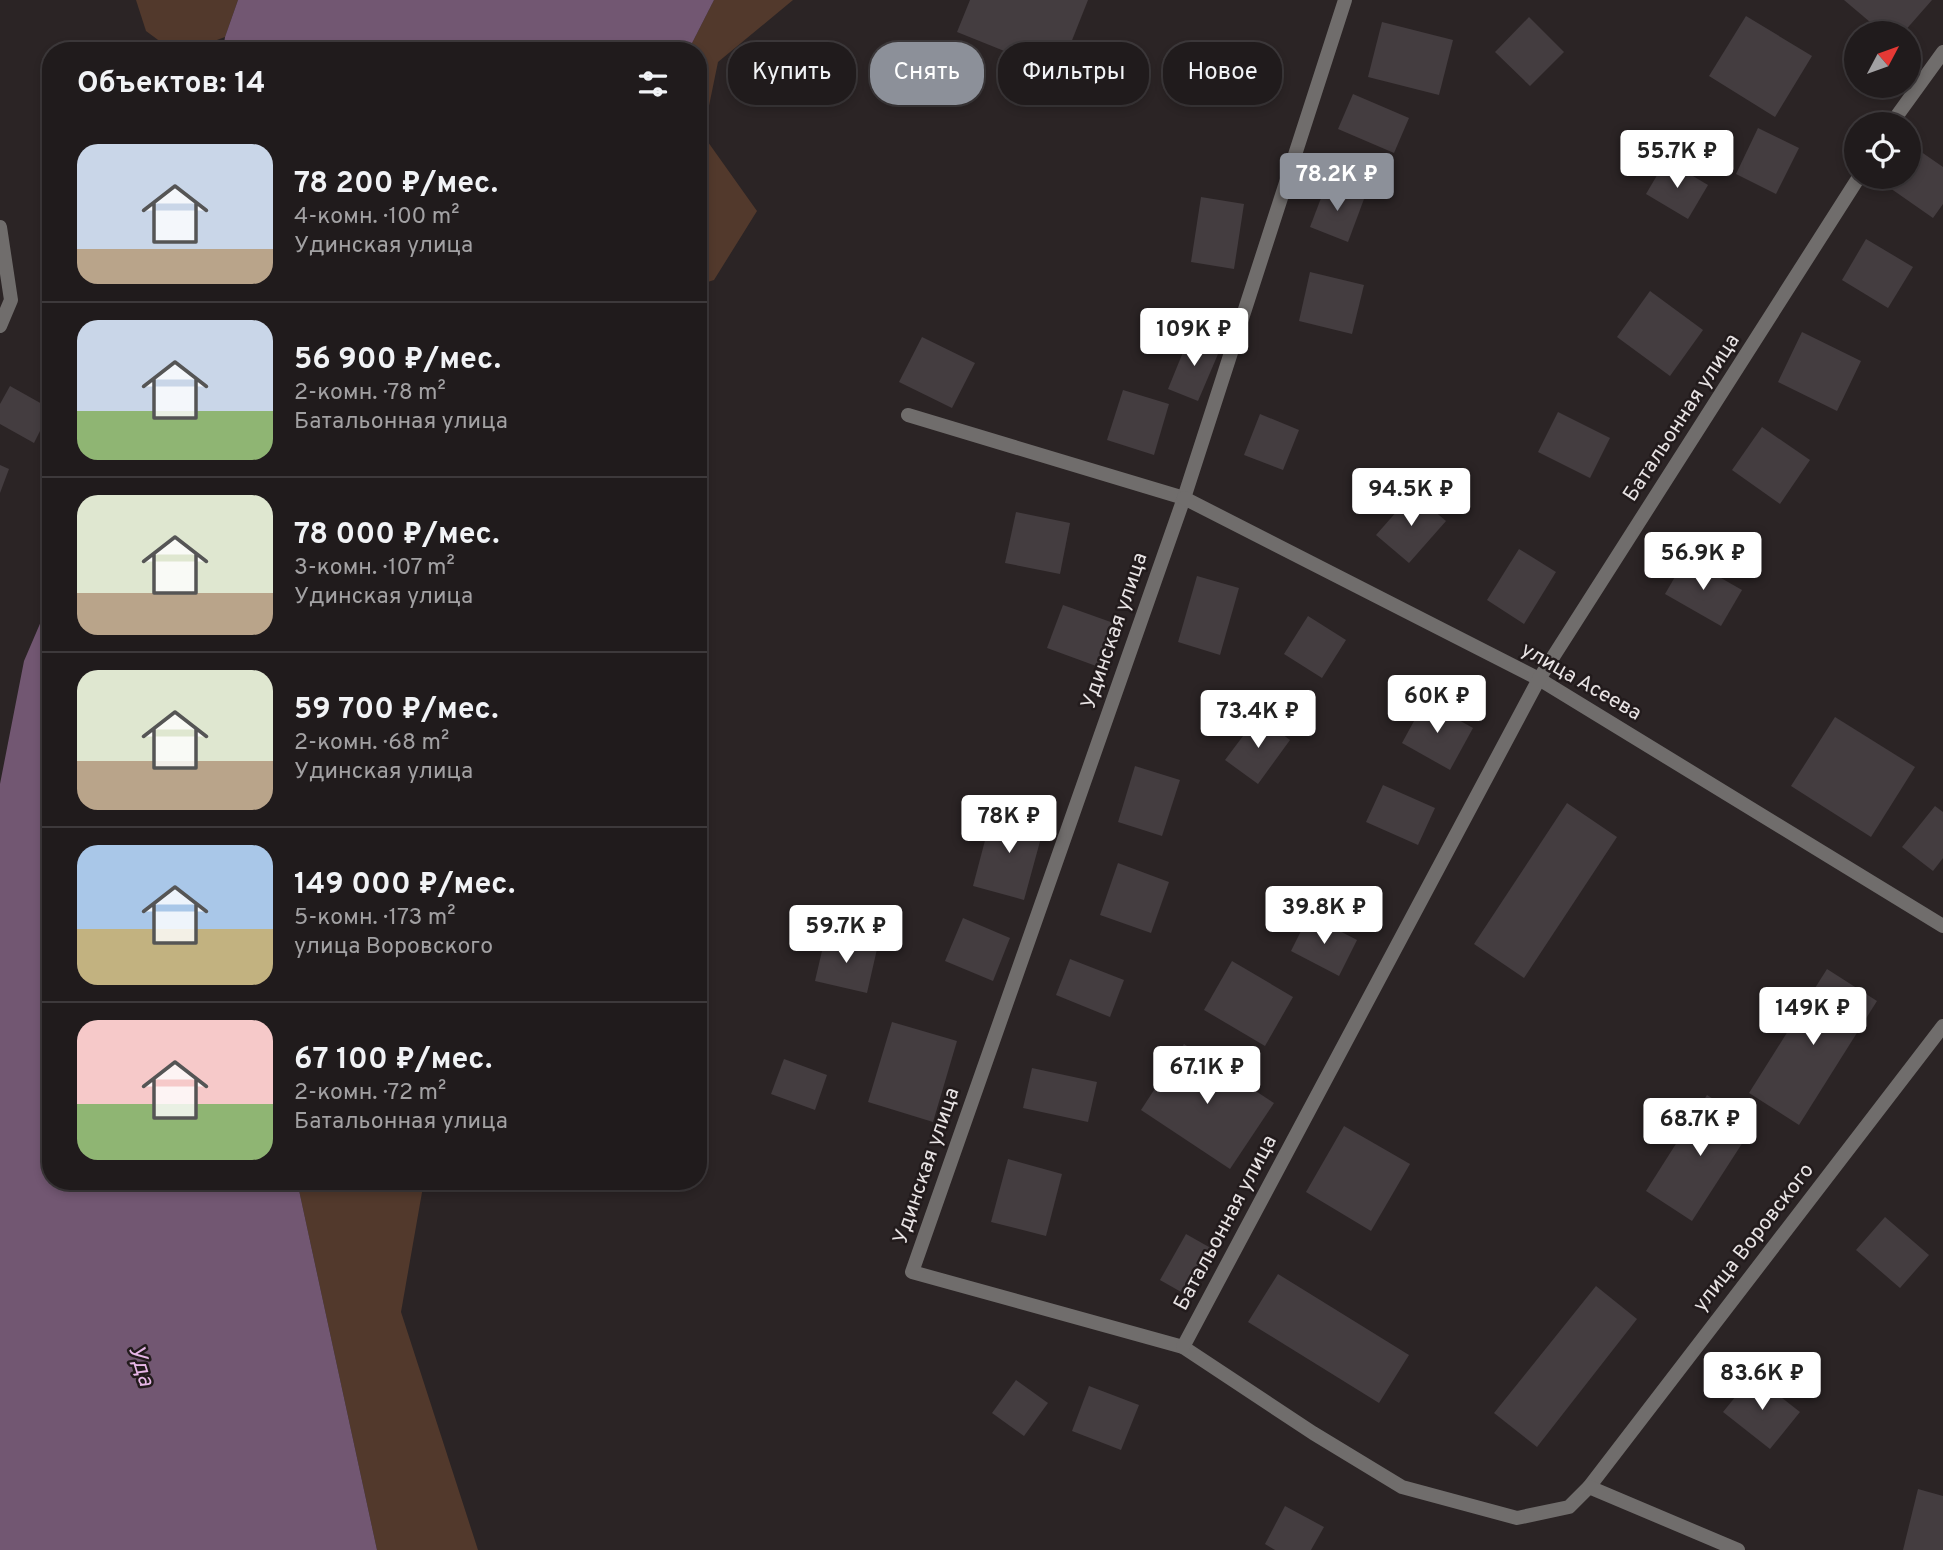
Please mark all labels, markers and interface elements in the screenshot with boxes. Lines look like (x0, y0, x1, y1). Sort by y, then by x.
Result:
north arrow (1844, 21, 1922, 98)
map controls (1844, 21, 1921, 189)
chip: Купить (728, 42, 856, 105)
chip: Снять (870, 42, 984, 105)
chip: Фильтры (998, 42, 1149, 105)
chip: Новое (1163, 42, 1282, 105)
icon: filters (634, 65, 672, 103)
text: Объектов: 14 (77, 66, 265, 103)
button: locate (1844, 112, 1921, 189)
pin: 55.7K ₽ (1612, 130, 1742, 190)
text: 55.7K ₽ (1636, 138, 1718, 167)
pin: 78.2K ₽ (1272, 154, 1402, 213)
text: 78.2K ₽ (1296, 161, 1378, 190)
text: 78 200 ₽/мес. (294, 166, 498, 203)
icon: home (133, 172, 217, 256)
text: 4-комн. · 100 m² (294, 203, 460, 232)
text: Удинская улица (294, 232, 473, 261)
pin: 109K ₽ (1137, 308, 1251, 368)
text: 109K ₽ (1156, 316, 1232, 345)
street label: Батальонная улица (1618, 329, 1746, 507)
text: 56 900 ₽/мес. (294, 342, 501, 379)
icon: home (133, 348, 217, 432)
text: 2-комн. · 78 m² (294, 379, 446, 408)
text: Батальонная улица (294, 408, 508, 437)
pin: 94.5K ₽ (1346, 468, 1476, 528)
text: 94.5K ₽ (1368, 476, 1454, 505)
text: 78 000 ₽/мес. (294, 517, 500, 554)
icon: home (133, 523, 217, 607)
pin: 56.9K ₽ (1638, 532, 1768, 592)
text: 56.9K ₽ (1660, 540, 1746, 569)
street label: Удинская улица (1076, 549, 1154, 713)
text: 3-комн. · 107 m² (294, 554, 455, 583)
text: Удинская улица (294, 583, 473, 612)
street label: улица Асеева (1516, 637, 1646, 727)
pin: 60K ₽ (1388, 676, 1486, 735)
text: 60K ₽ (1404, 683, 1470, 712)
pin: 73.4K ₽ (1193, 690, 1323, 750)
text: 59 700 ₽/мес. (294, 692, 499, 729)
icon: home (133, 698, 217, 782)
text: 73.4K ₽ (1217, 698, 1299, 727)
text: 2-комн. · 68 m² (294, 729, 449, 758)
text: Удинская улица (294, 758, 473, 787)
pin: 78K ₽ (960, 796, 1058, 855)
text: 78K ₽ (977, 803, 1041, 832)
text: 149 000 ₽/мес. (294, 867, 515, 904)
icon: home (133, 873, 217, 957)
pin: 39.8K ₽ (1259, 886, 1389, 946)
text: 39.8K ₽ (1281, 894, 1367, 923)
text: 5-комн. · 173 m² (294, 904, 456, 933)
pin: 59.7K ₽ (781, 906, 911, 965)
text: 59.7K ₽ (805, 913, 887, 942)
text: улица Воровского (294, 933, 493, 962)
pin: 149K ₽ (1756, 988, 1870, 1047)
text: 149K ₽ (1775, 995, 1851, 1024)
text: 67 100 ₽/мес. (294, 1042, 492, 1079)
pin: 67.1K ₽ (1142, 1046, 1272, 1106)
icon: home (133, 1048, 217, 1132)
text: 67.1K ₽ (1169, 1054, 1245, 1083)
text: 2-комн. · 72 m² (294, 1079, 446, 1108)
street label: Удинская улица (888, 1084, 966, 1248)
pin: 68.7K ₽ (1635, 1098, 1765, 1158)
text: 68.7K ₽ (1659, 1106, 1741, 1135)
text: Батальонная улица (294, 1108, 508, 1137)
street label: Батальонная улица (1168, 1130, 1284, 1316)
street label: улица Воровского (1687, 1158, 1821, 1318)
water label: Уда (120, 1342, 160, 1390)
pin: 83.6K ₽ (1697, 1352, 1827, 1412)
text: 83.6K ₽ (1720, 1360, 1804, 1389)

